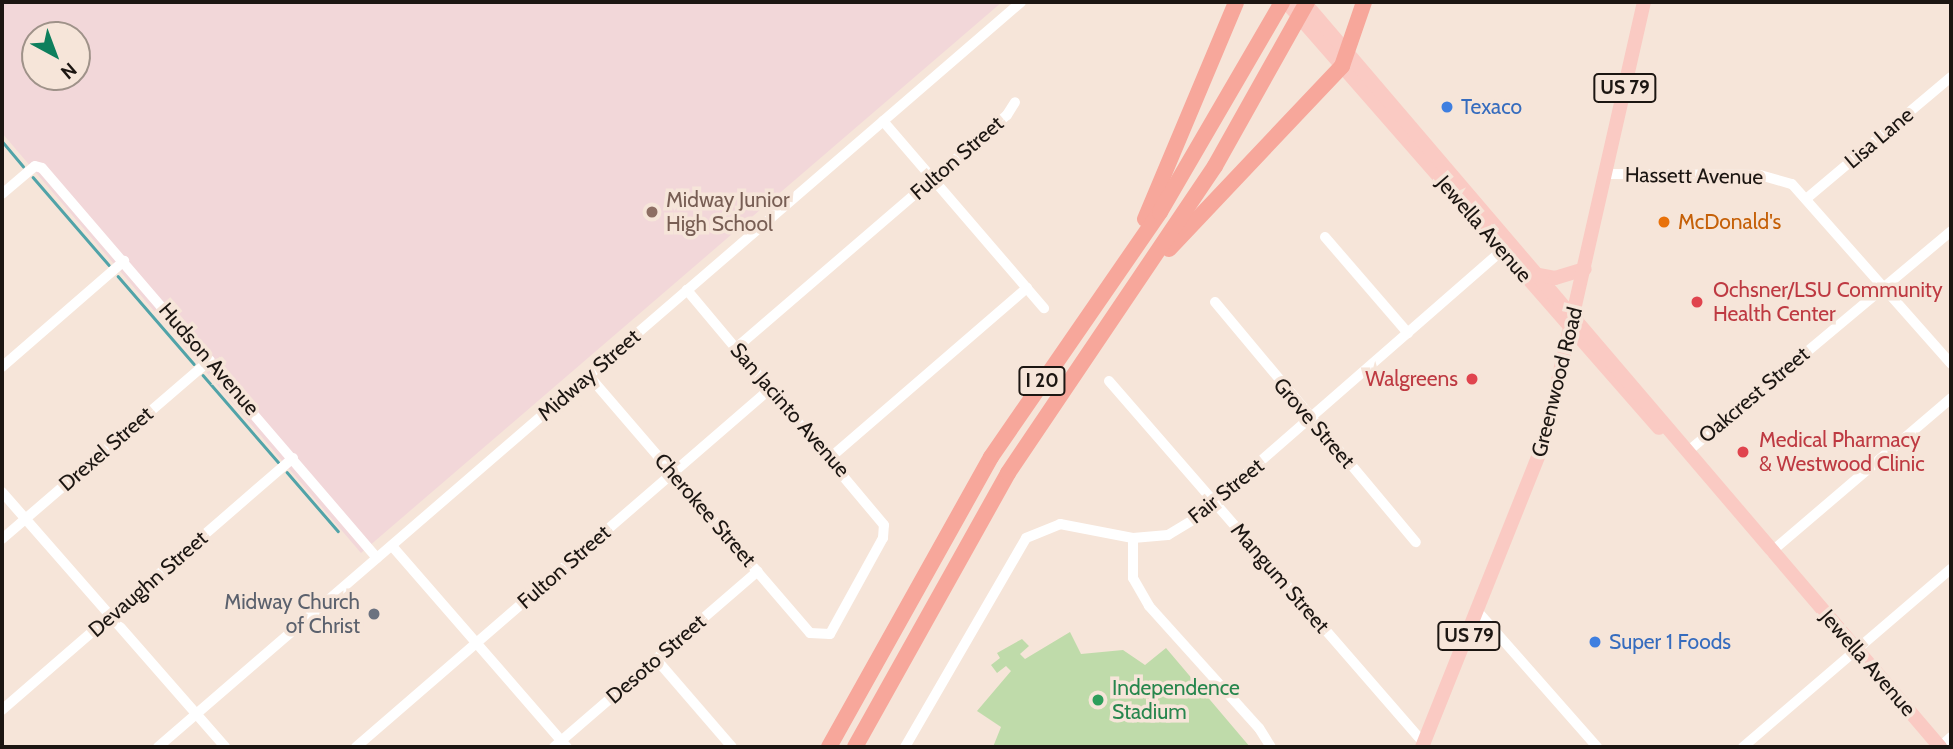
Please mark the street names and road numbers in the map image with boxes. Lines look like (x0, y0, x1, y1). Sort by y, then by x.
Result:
road number: US 79 (1592, 72, 1658, 104)
street label: Lisa Lane (1840, 102, 1918, 174)
street label: Fulton Street (905, 111, 1009, 205)
street label: Hassett Avenue (1625, 162, 1763, 190)
street label: Jewella Avenue (1431, 171, 1537, 287)
street label: Hudson Avenue (153, 298, 265, 420)
street label: Greenwood Road (1526, 304, 1588, 460)
street label: Midway Street (533, 324, 645, 426)
street label: San Jacinto Avenue (725, 338, 855, 482)
street label: Oakcrest Street (1694, 342, 1814, 448)
road number: I 20 (1018, 366, 1066, 396)
street label: Grove Street (1268, 373, 1360, 473)
street label: Drexel Street (54, 401, 158, 497)
street label: Cherokee Street (649, 448, 761, 572)
street label: Fair Street (1183, 453, 1269, 529)
street label: Mangum Street (1225, 518, 1335, 638)
street label: Fulton Street (512, 520, 616, 614)
street label: Devaughn Street (83, 525, 213, 643)
street label: Jewella Avenue (1815, 605, 1921, 721)
street label: Desoto Street (601, 609, 711, 709)
road number: US 79 (1436, 621, 1502, 652)

